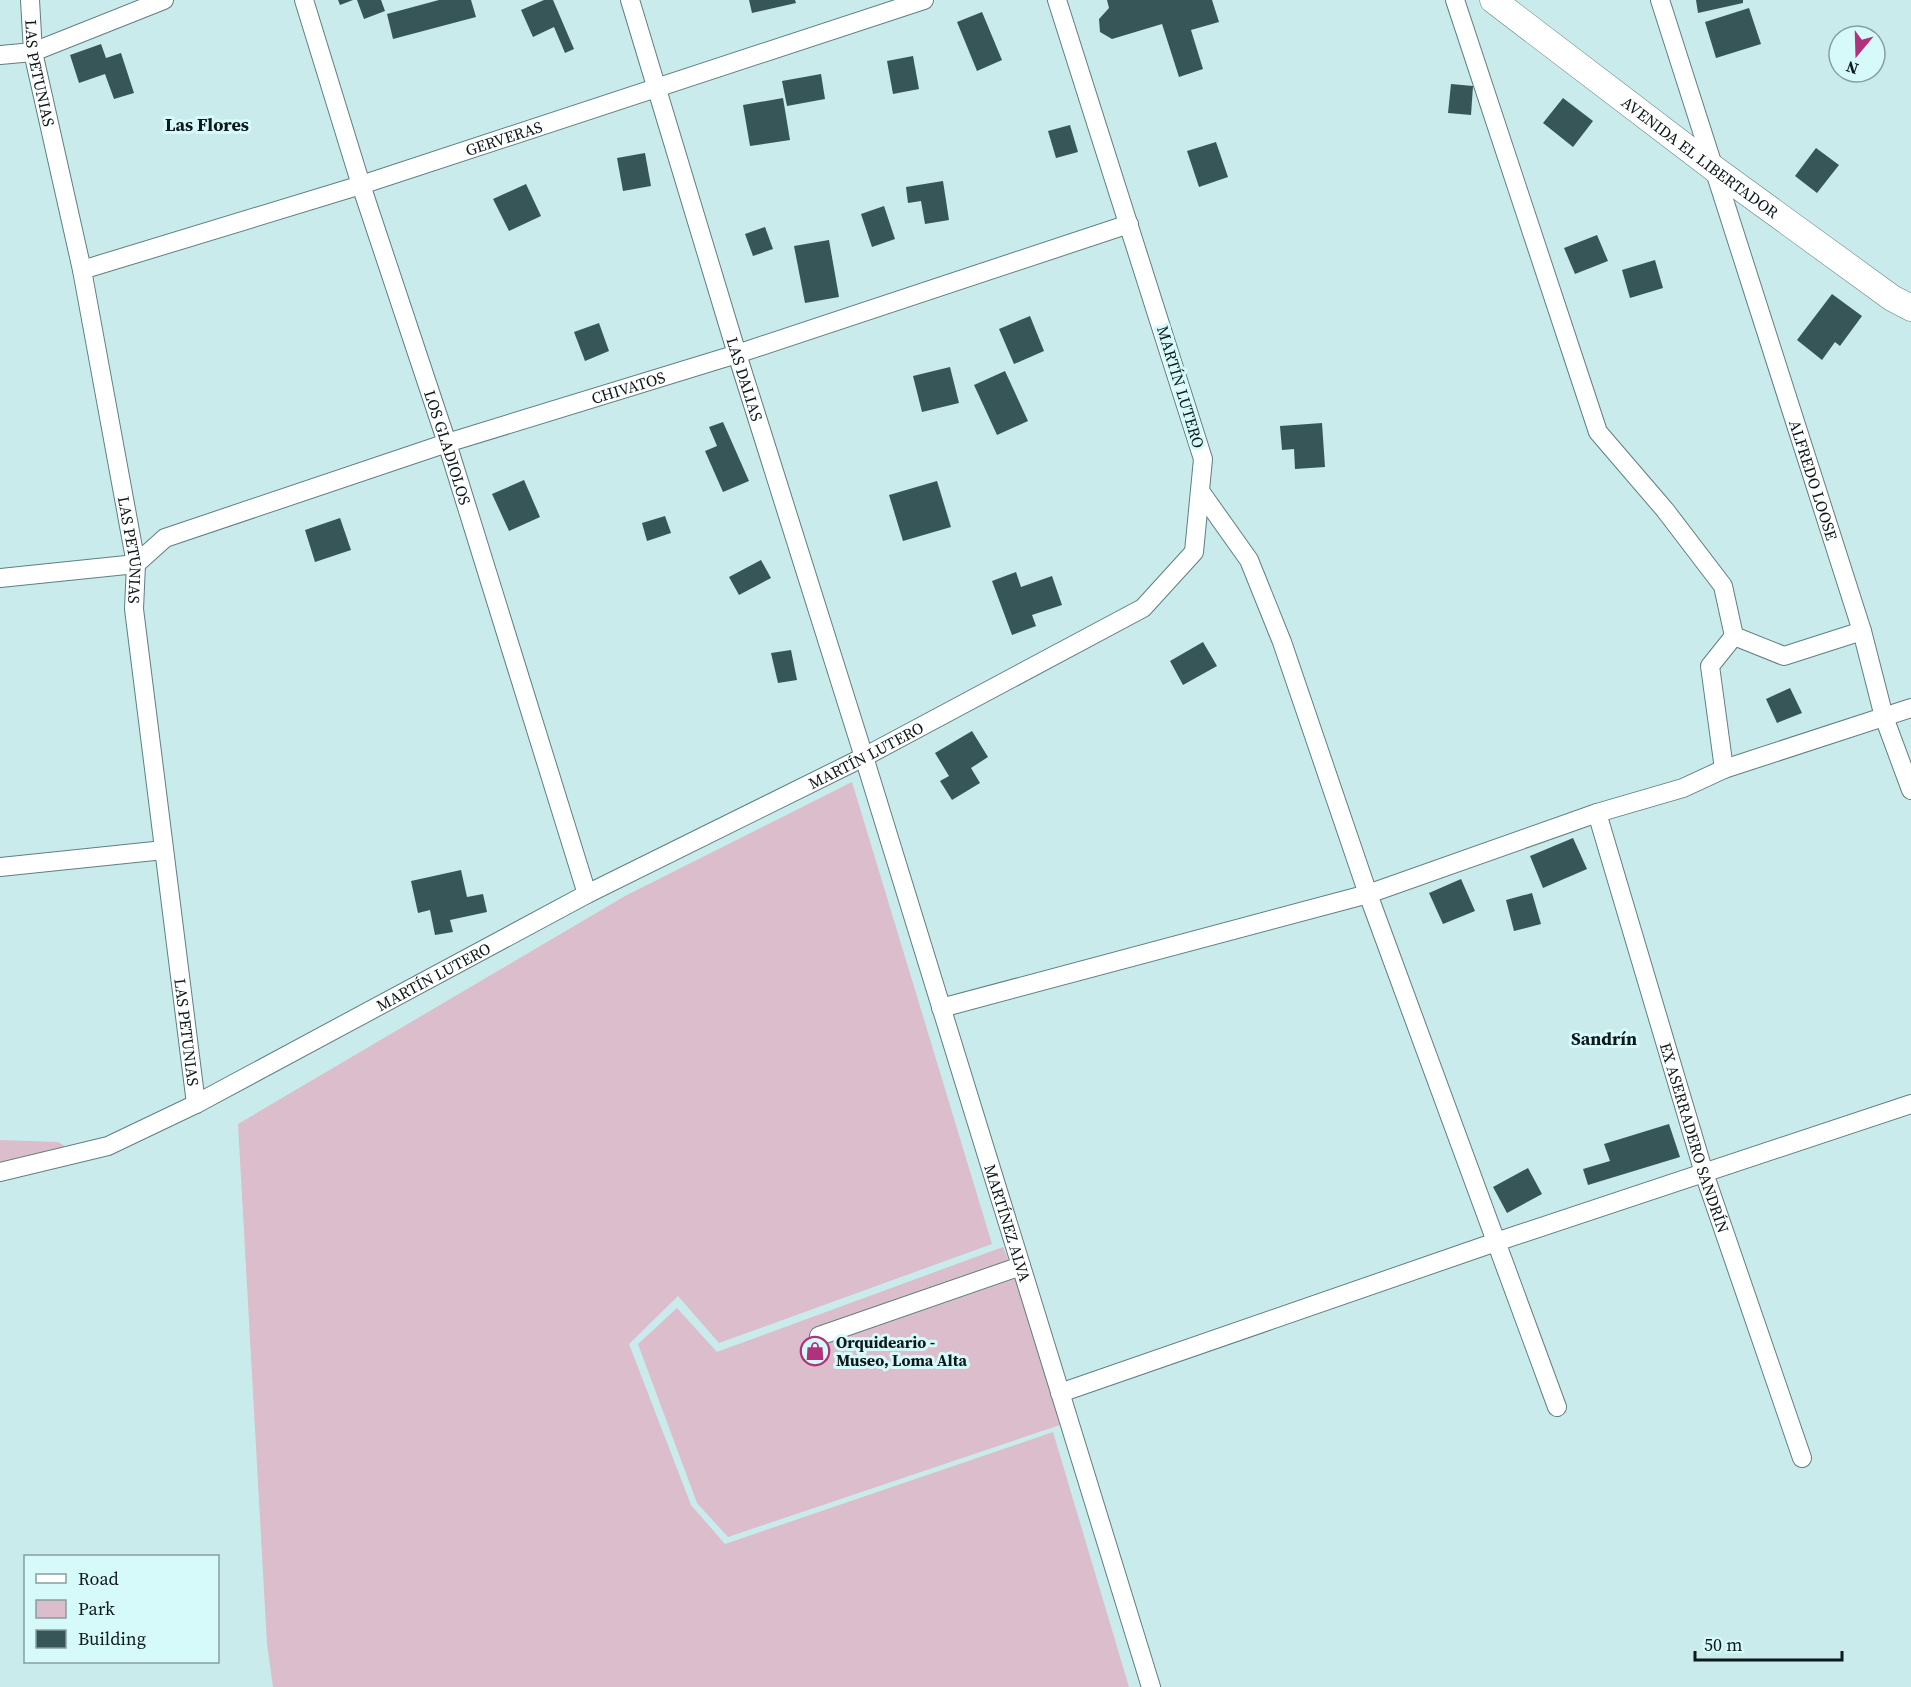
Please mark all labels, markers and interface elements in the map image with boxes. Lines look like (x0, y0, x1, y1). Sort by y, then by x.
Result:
street label: LAS PETUNIAS (20, 19, 60, 129)
north arrow (1827, 24, 1887, 84)
text: N (1843, 56, 1861, 80)
street label: AVENIDA EL LIBERTADOR (1617, 91, 1784, 223)
district label: Las Flores (165, 112, 249, 137)
street label: GERVERAS (463, 115, 545, 161)
street label: MARTÍN LUTERO (1152, 323, 1210, 451)
street label: LAS DALIAS (721, 334, 768, 424)
street label: CHIVATOS (588, 366, 668, 409)
street label: LOS GLADIOLOS (419, 387, 477, 508)
street label: ALFREDO LOOSE (1784, 417, 1843, 543)
street label: LAS PETUNIAS (113, 494, 148, 604)
street label: MARTÍN LUTERO (805, 716, 927, 794)
street label: MARTÍN LUTERO (372, 937, 494, 1016)
street label: LAS PETUNIAS (169, 977, 205, 1087)
district label: Sandrín (1571, 1026, 1637, 1051)
street label: EX ASERRADERO SANDRÍN (1655, 1040, 1735, 1236)
street label: MARTÍNEZ ALVA (979, 1161, 1036, 1285)
place label: Orquideario - Museo, Loma Alta (836, 1331, 967, 1371)
shop icon: Orquideario - Museo, Loma Alta (799, 1335, 831, 1367)
legend (24, 1555, 219, 1663)
text: Road (78, 1566, 119, 1591)
text: Park (78, 1596, 115, 1621)
scale bar (1695, 1624, 1842, 1662)
text: Building (78, 1626, 146, 1651)
text: 50 m (1704, 1632, 1742, 1657)

